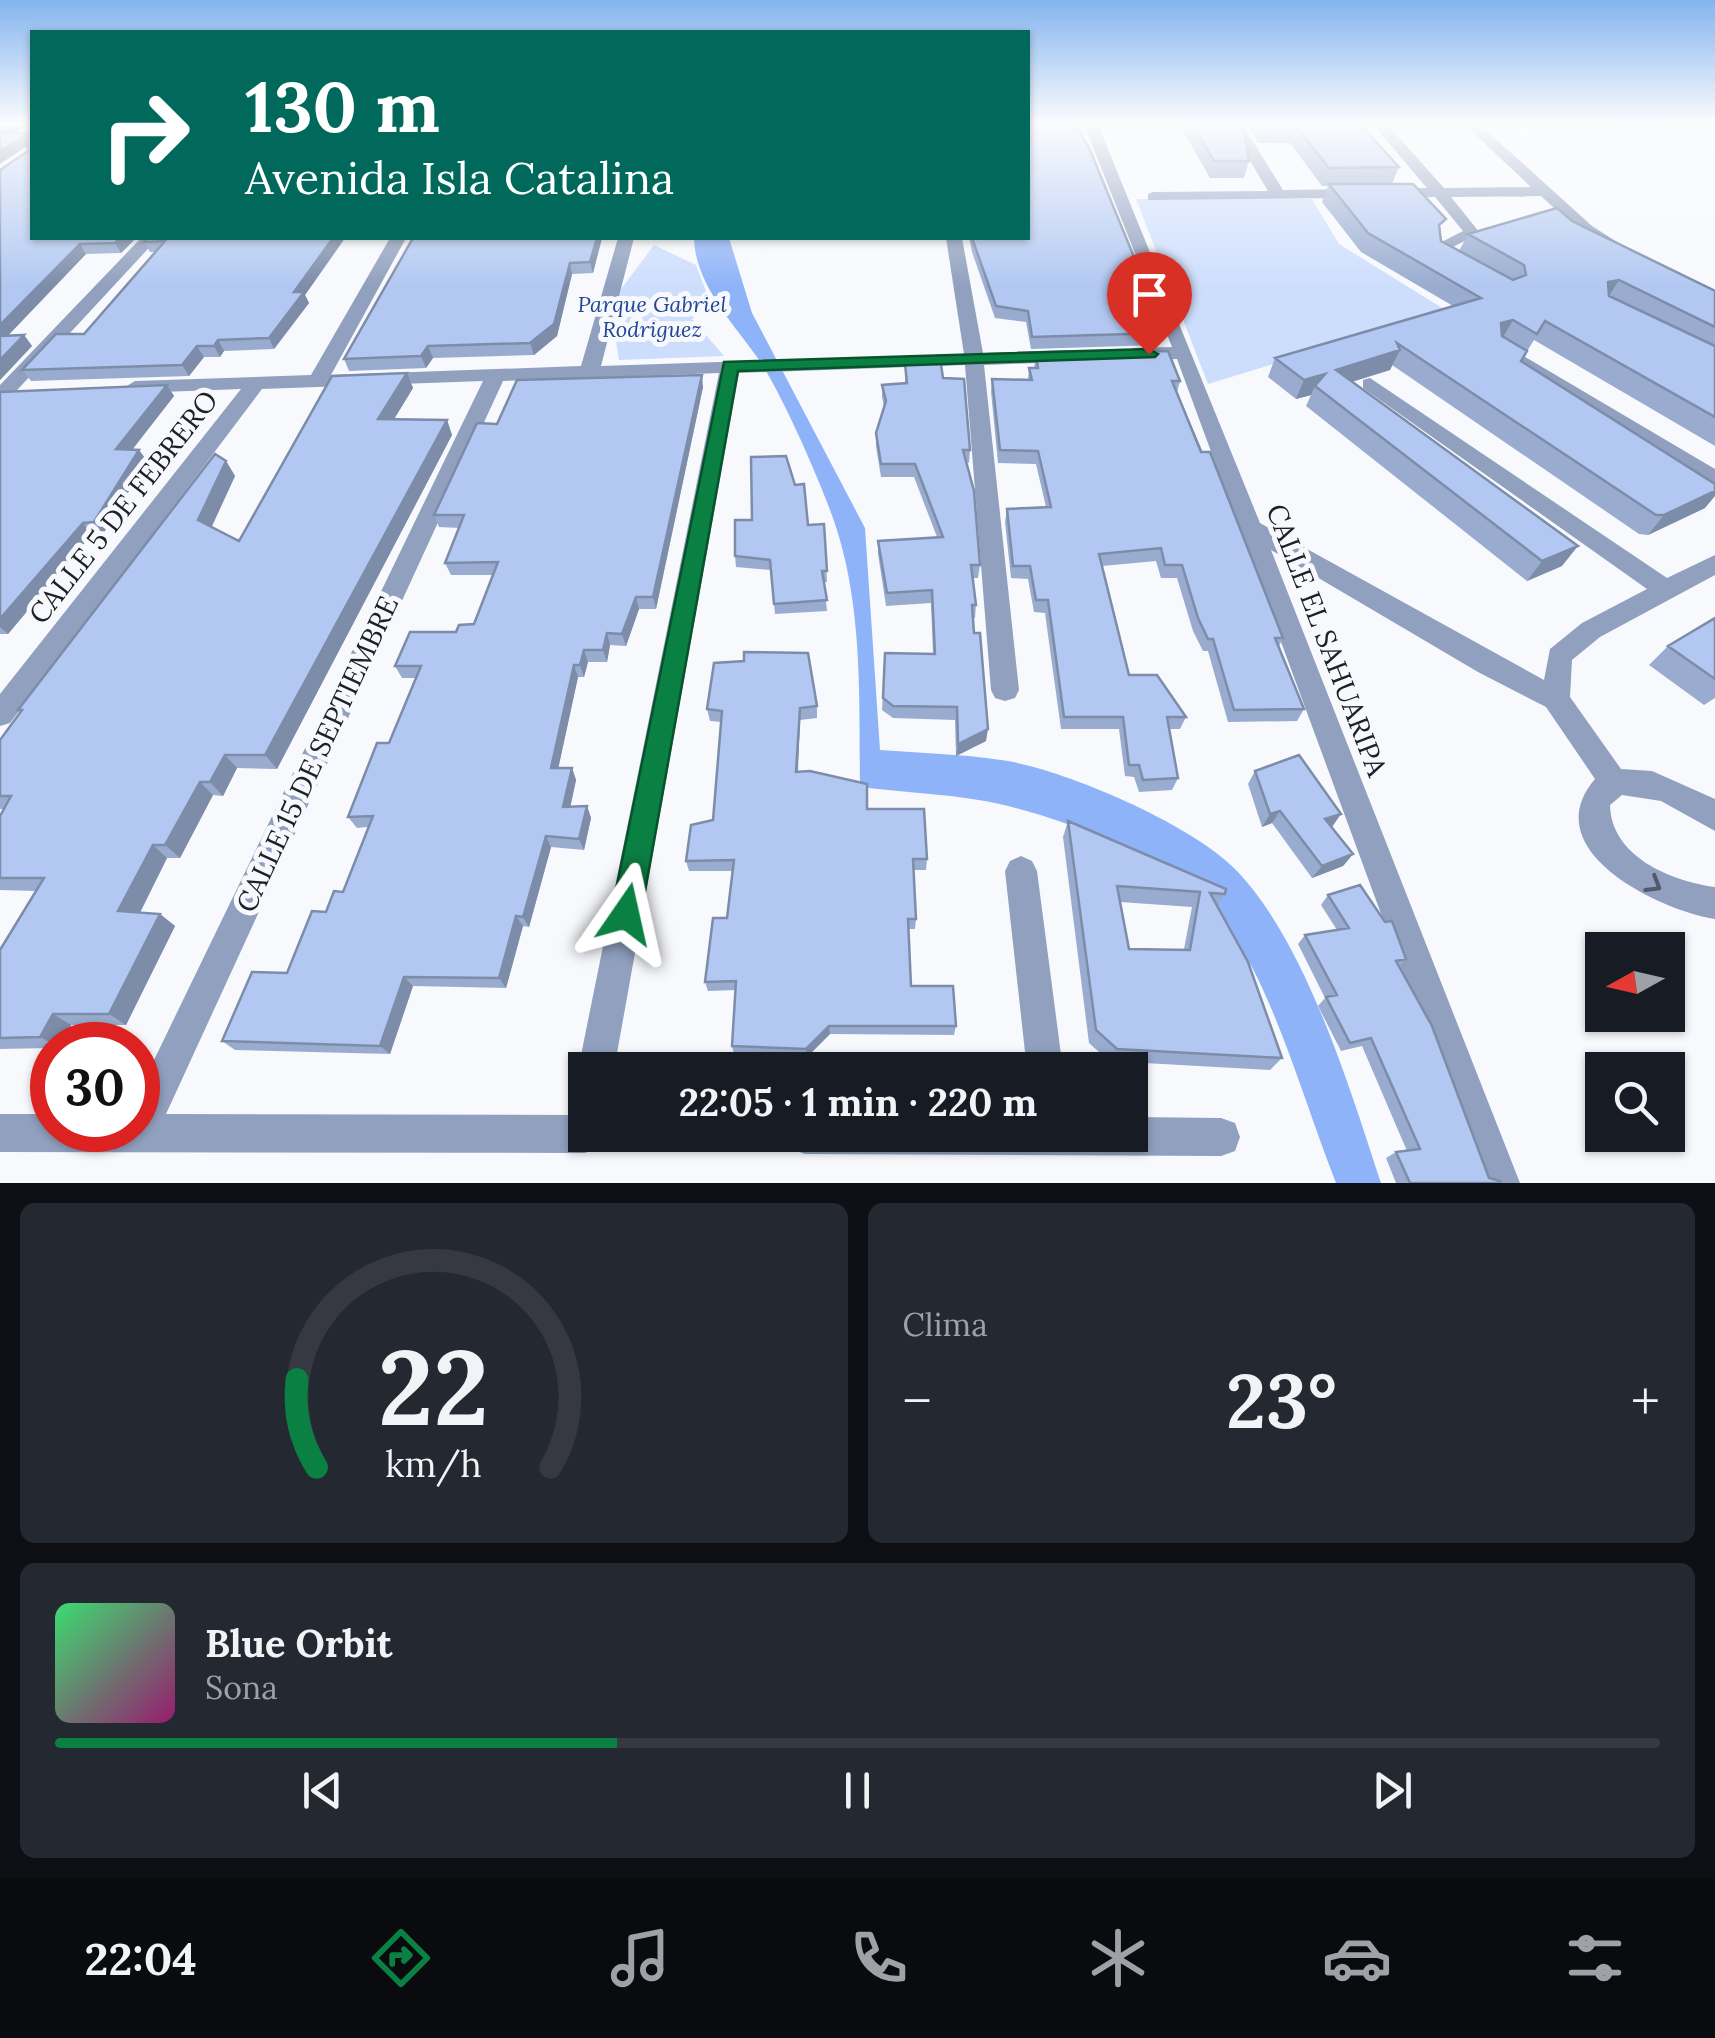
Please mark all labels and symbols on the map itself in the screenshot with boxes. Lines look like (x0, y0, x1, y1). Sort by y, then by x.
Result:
pin (1107, 252, 1192, 355)
park label: Parque Gabriel Rodriguez (577, 290, 727, 343)
street label: CALLE 5 DE FEBRERO (21, 383, 225, 631)
street label: CALLE EL SAHUARIPA (1258, 499, 1396, 782)
street label: CALLE 15 DE SEPTIEMBRE (228, 590, 406, 918)
position arrow (574, 862, 678, 966)
one-way arrow (1643, 873, 1661, 892)
north arrow (1585, 932, 1685, 1032)
speed limit sign: 30 (30, 1022, 160, 1152)

